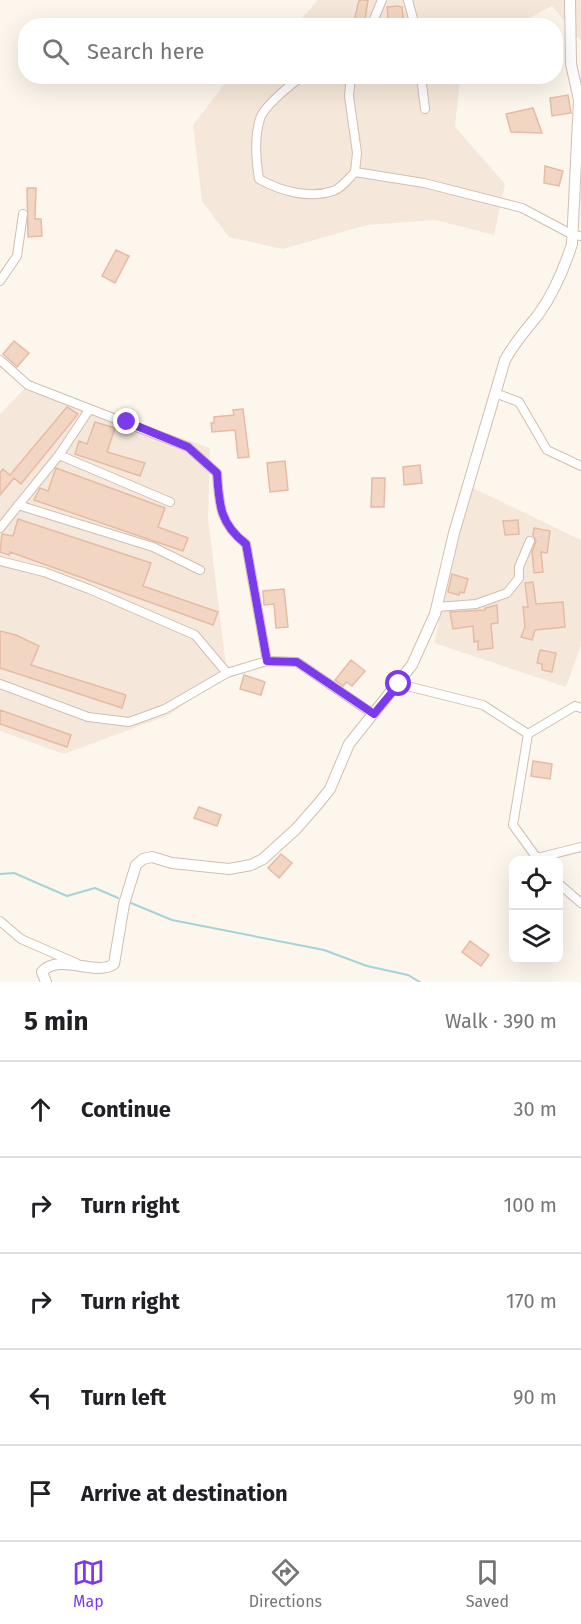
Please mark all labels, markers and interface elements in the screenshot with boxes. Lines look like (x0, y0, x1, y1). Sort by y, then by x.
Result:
search box (18, 18, 563, 84)
icon: search (39, 35, 72, 68)
text: Search here (87, 38, 205, 65)
route end (113, 408, 139, 434)
route start (385, 670, 411, 696)
map controls (509, 856, 563, 964)
button: locate (509, 856, 563, 910)
button: layers (509, 910, 563, 964)
text: 5 min (24, 1006, 88, 1037)
text: Walk · 390 m (445, 1009, 557, 1033)
icon: ahead (24, 1093, 57, 1126)
text: Continue (81, 1096, 171, 1123)
text: 30 m (513, 1097, 557, 1121)
icon: right (24, 1189, 57, 1222)
text: Turn right (81, 1192, 180, 1219)
text: 100 m (504, 1193, 557, 1217)
icon: right (24, 1285, 57, 1318)
text: Turn right (81, 1288, 180, 1315)
text: 170 m (506, 1289, 557, 1313)
icon: left (24, 1381, 57, 1414)
text: Turn left (81, 1384, 166, 1411)
text: 90 m (513, 1385, 557, 1409)
icon: arrive (24, 1477, 57, 1510)
text: Arrive at destination (81, 1480, 288, 1507)
tab: Map (72, 1556, 105, 1611)
tab: Directions (249, 1556, 322, 1611)
tab: Saved (466, 1556, 509, 1611)

